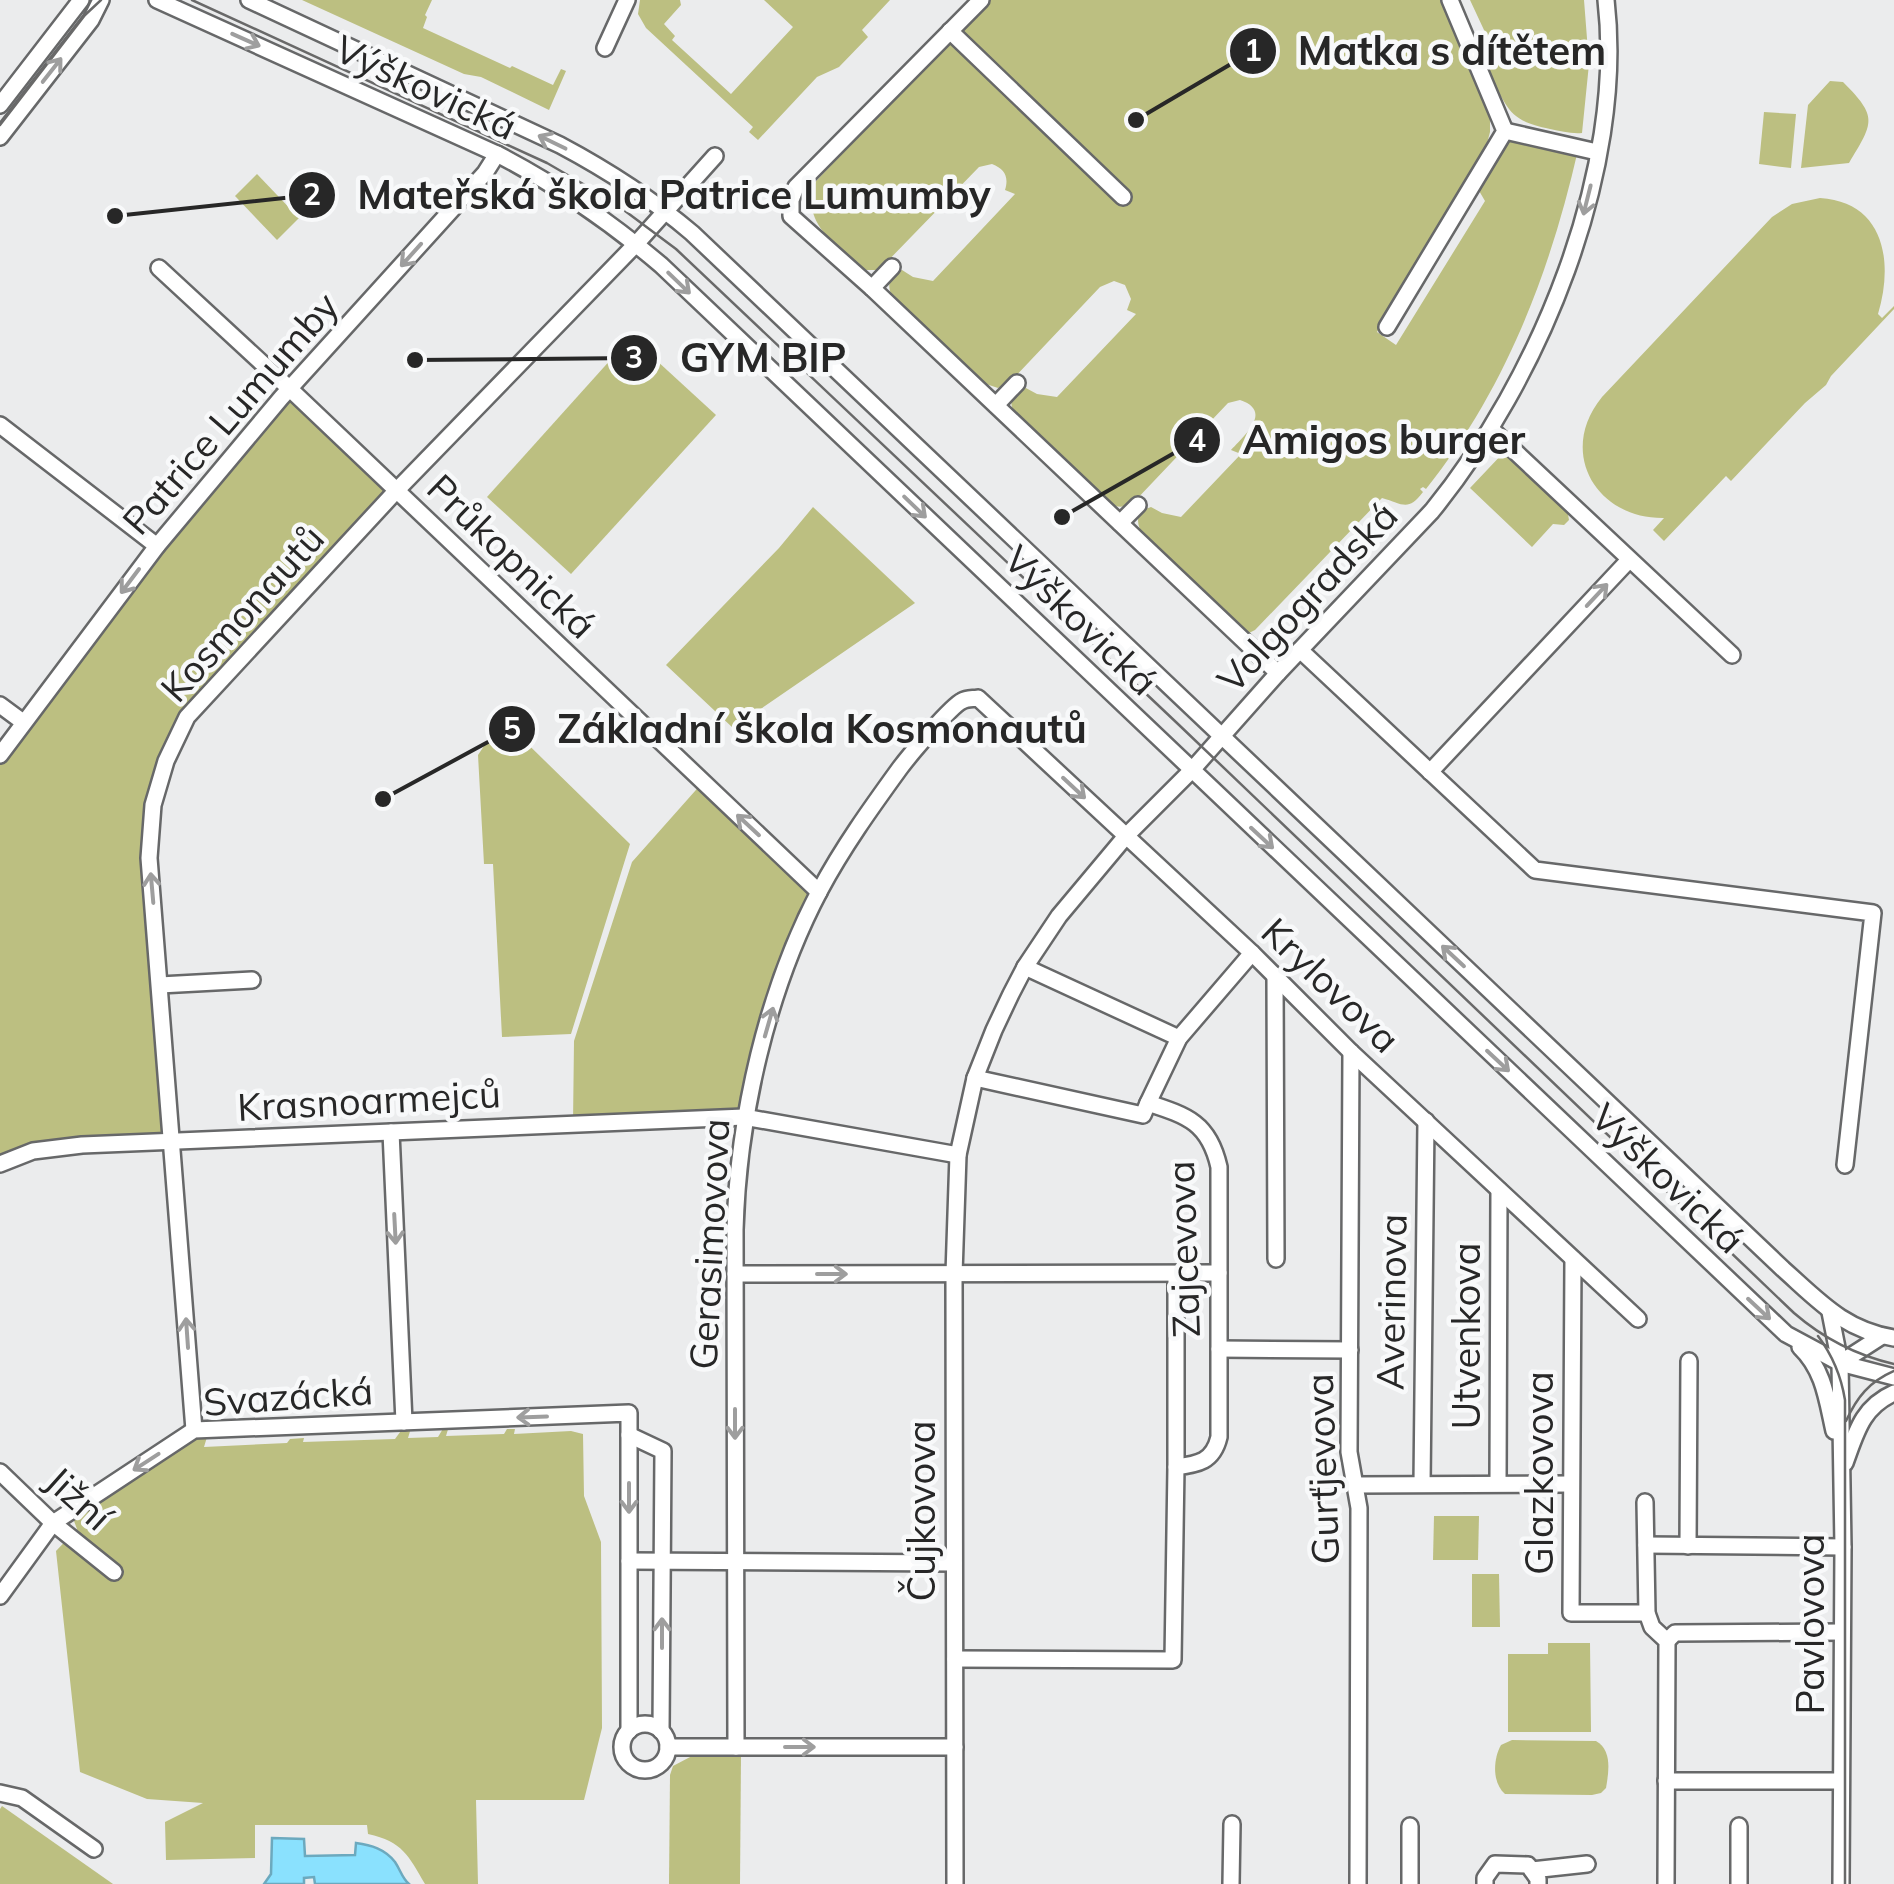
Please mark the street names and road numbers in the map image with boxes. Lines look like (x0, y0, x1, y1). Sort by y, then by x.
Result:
street label: Výškovická (327, 24, 525, 150)
street label: Patrice Lumumby (112, 282, 348, 544)
street label: Průkopnická (418, 464, 606, 648)
street label: Volgogradská (1207, 492, 1407, 702)
street label: Kosmonautů (150, 515, 334, 711)
street label: Výškovická (994, 535, 1168, 705)
street label: Krylovova (1252, 907, 1410, 1063)
street label: Krasnoarmejců (236, 1069, 502, 1131)
street label: Výškovická (1581, 1093, 1755, 1263)
street label: Gerasimovova (678, 1117, 740, 1371)
street label: Zajcevova (1156, 1160, 1210, 1338)
street label: Averinova (1365, 1213, 1417, 1391)
street label: Utvenkova (1442, 1242, 1490, 1430)
street label: Svazácká (202, 1366, 374, 1426)
street label: Glazkovova (1515, 1371, 1563, 1575)
street label: Gurťjevova (1295, 1373, 1349, 1565)
street label: Čujkovova (897, 1421, 945, 1601)
street label: Jižní (36, 1456, 123, 1541)
street label: Pavlovova (1786, 1534, 1834, 1715)

